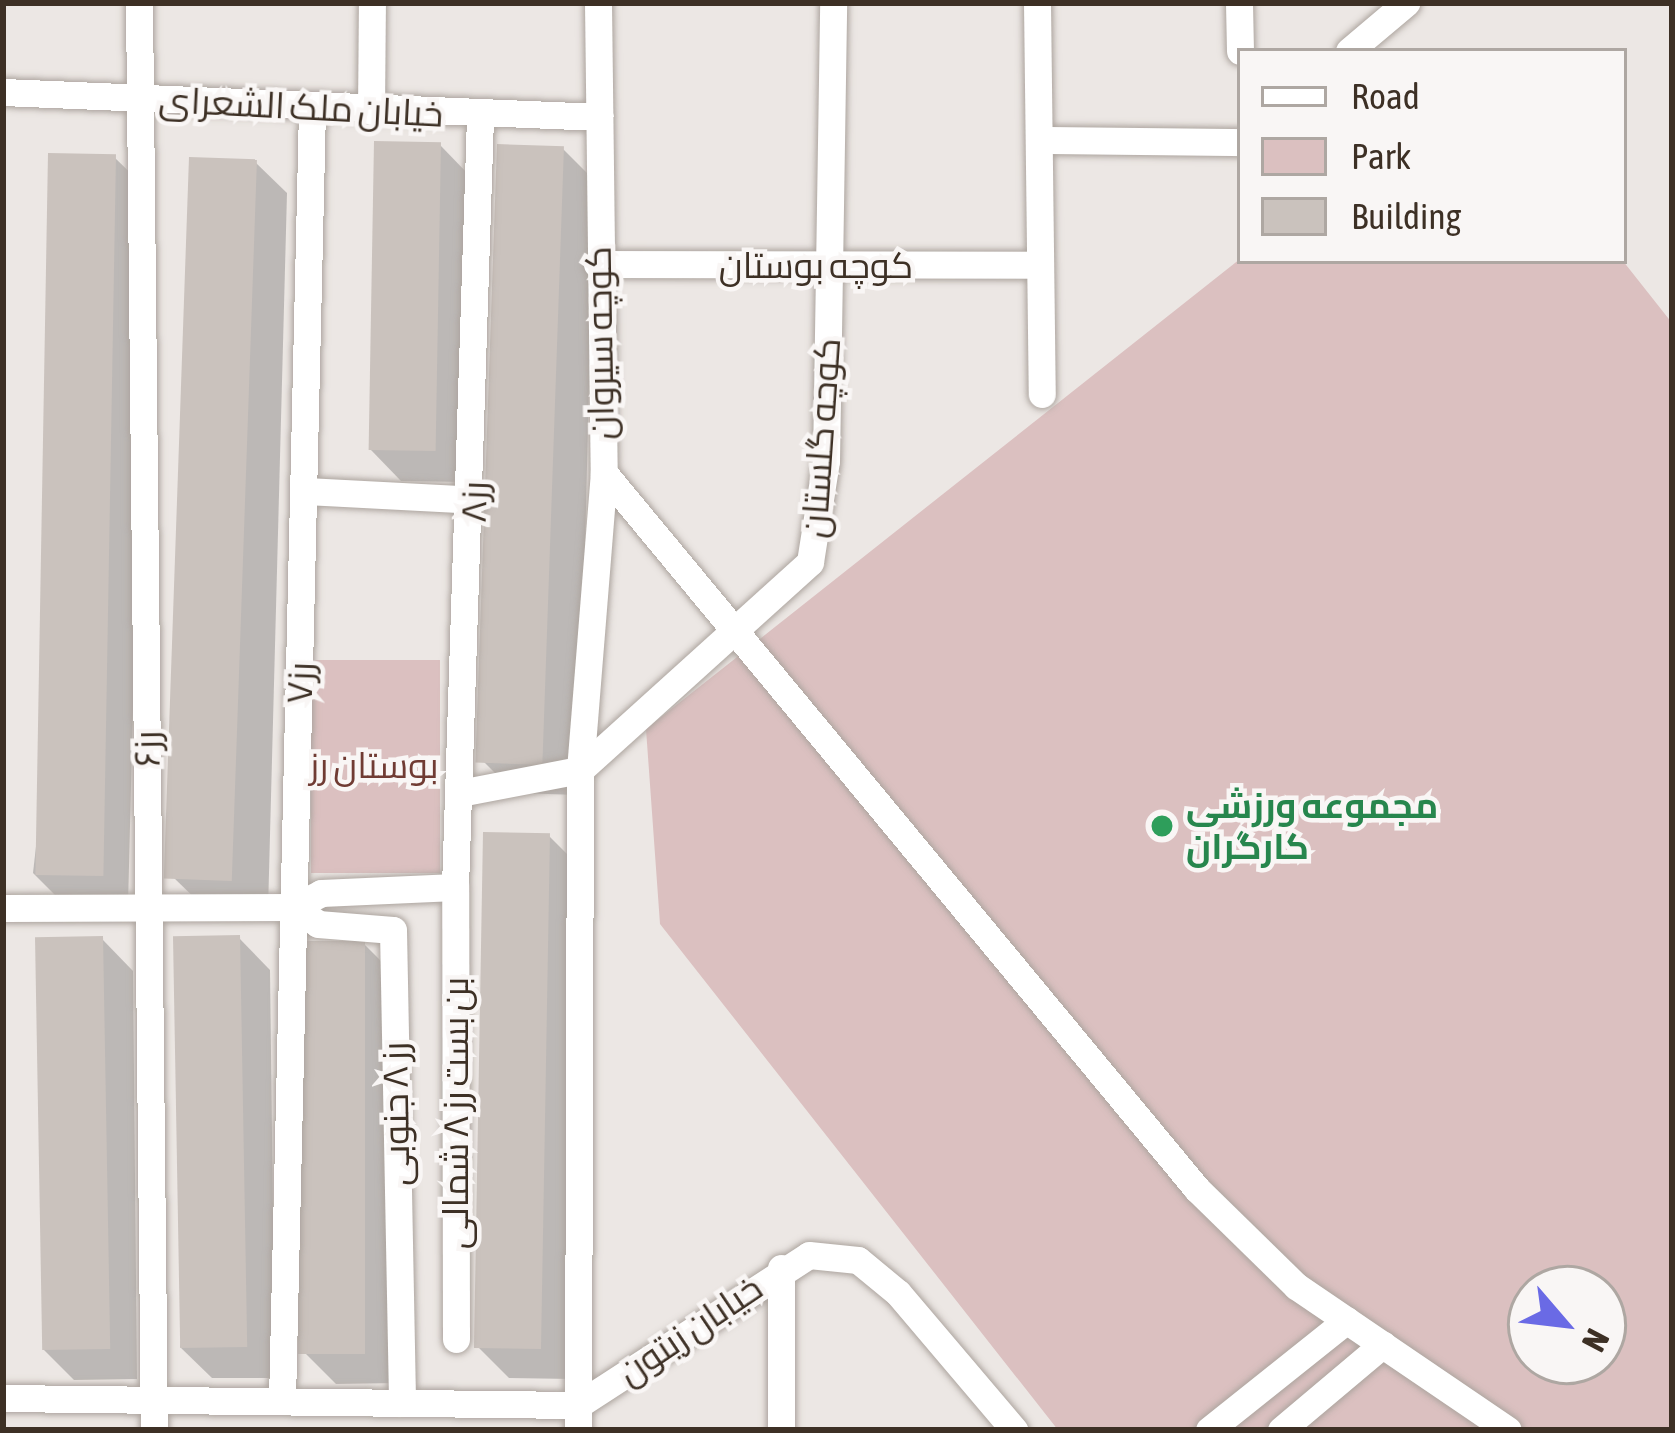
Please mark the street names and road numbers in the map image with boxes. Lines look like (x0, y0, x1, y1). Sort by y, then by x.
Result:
street label: خیابان ملک الشعرای (158, 78, 444, 136)
street label: کوچه بوستان (719, 244, 913, 288)
street label: کوچه سیروان (577, 246, 623, 440)
street label: کوچه گلستان (792, 336, 850, 540)
street label: رز۸ (452, 481, 496, 523)
street label: رز۷ (278, 662, 322, 704)
street label: رز۶ (125, 731, 169, 767)
street label: بن بست رز ۸ شمالی (434, 977, 478, 1249)
street label: رز ۸ جنوبی (373, 1042, 419, 1186)
street label: خیابان زیتون (610, 1266, 770, 1394)

